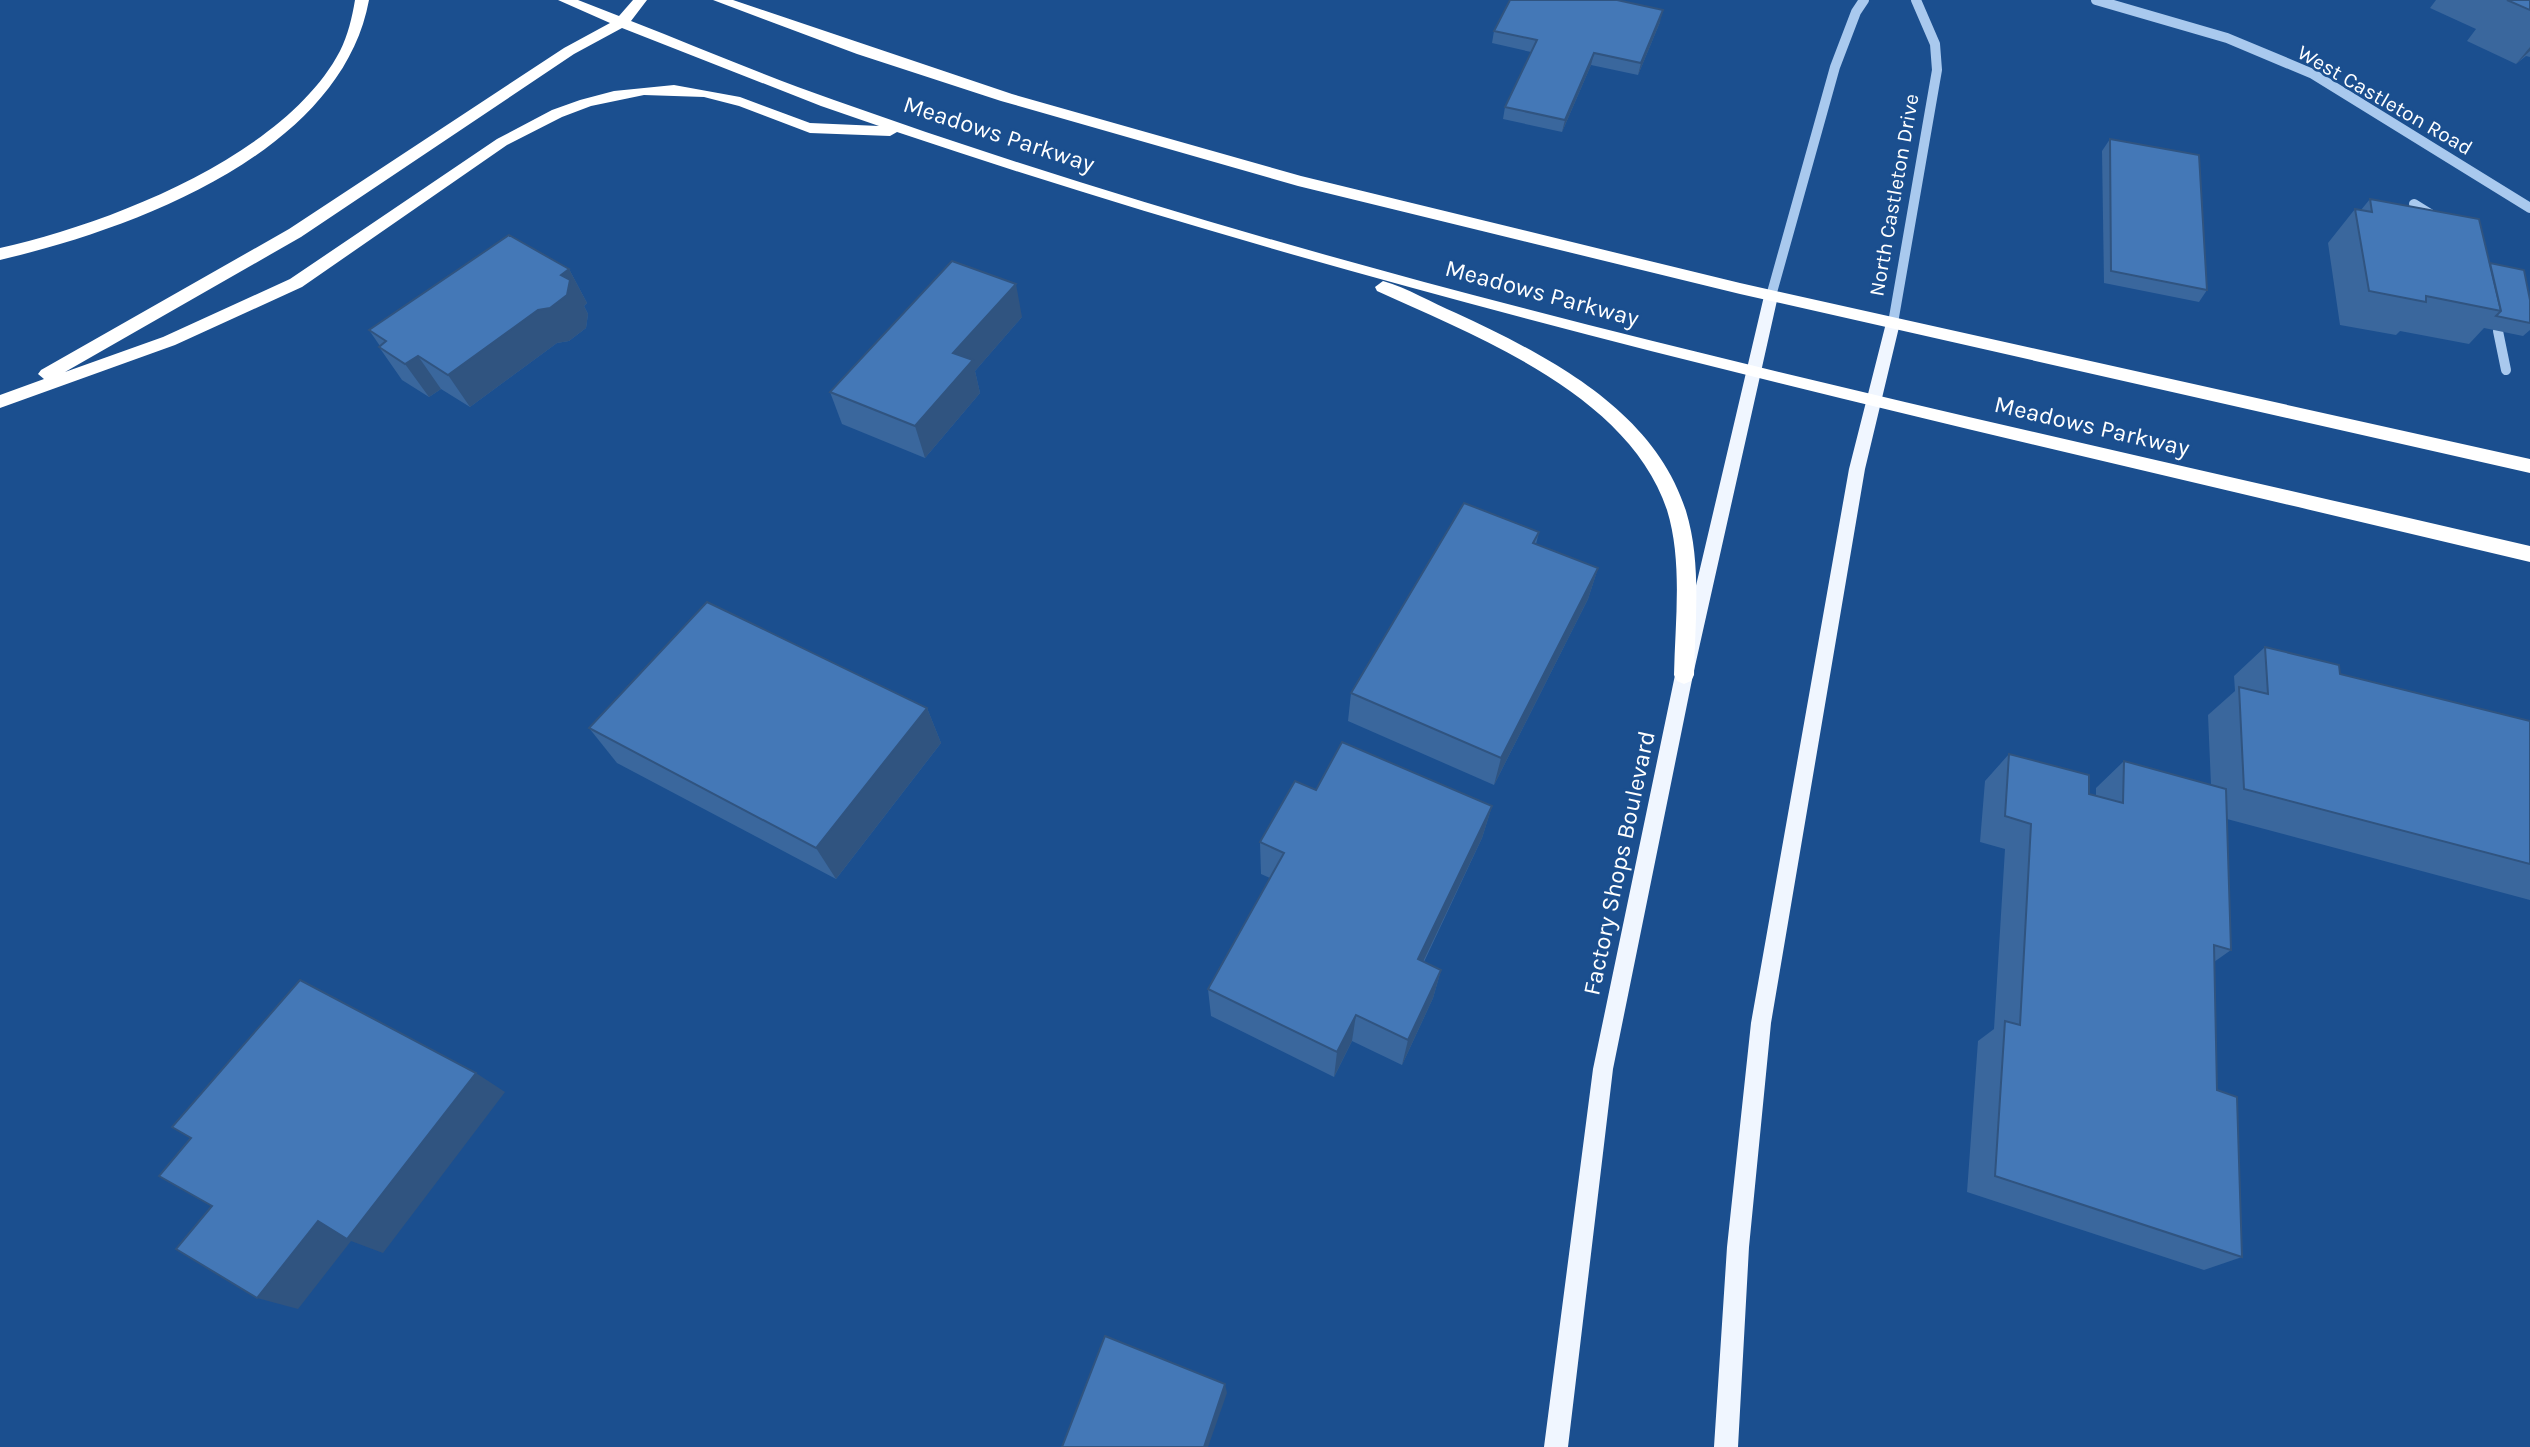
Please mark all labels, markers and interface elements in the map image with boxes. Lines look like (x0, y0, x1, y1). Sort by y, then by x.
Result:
street label: West Castleton Road (2293, 40, 2477, 160)
street label: Meadows Parkway (900, 90, 1098, 178)
street label: North Castleton Drive (1864, 92, 1924, 298)
street label: Meadows Parkway (1442, 254, 1642, 332)
street label: Meadows Parkway (1992, 390, 2192, 462)
street label: Factory Shops Boulevard (1577, 728, 1661, 998)

